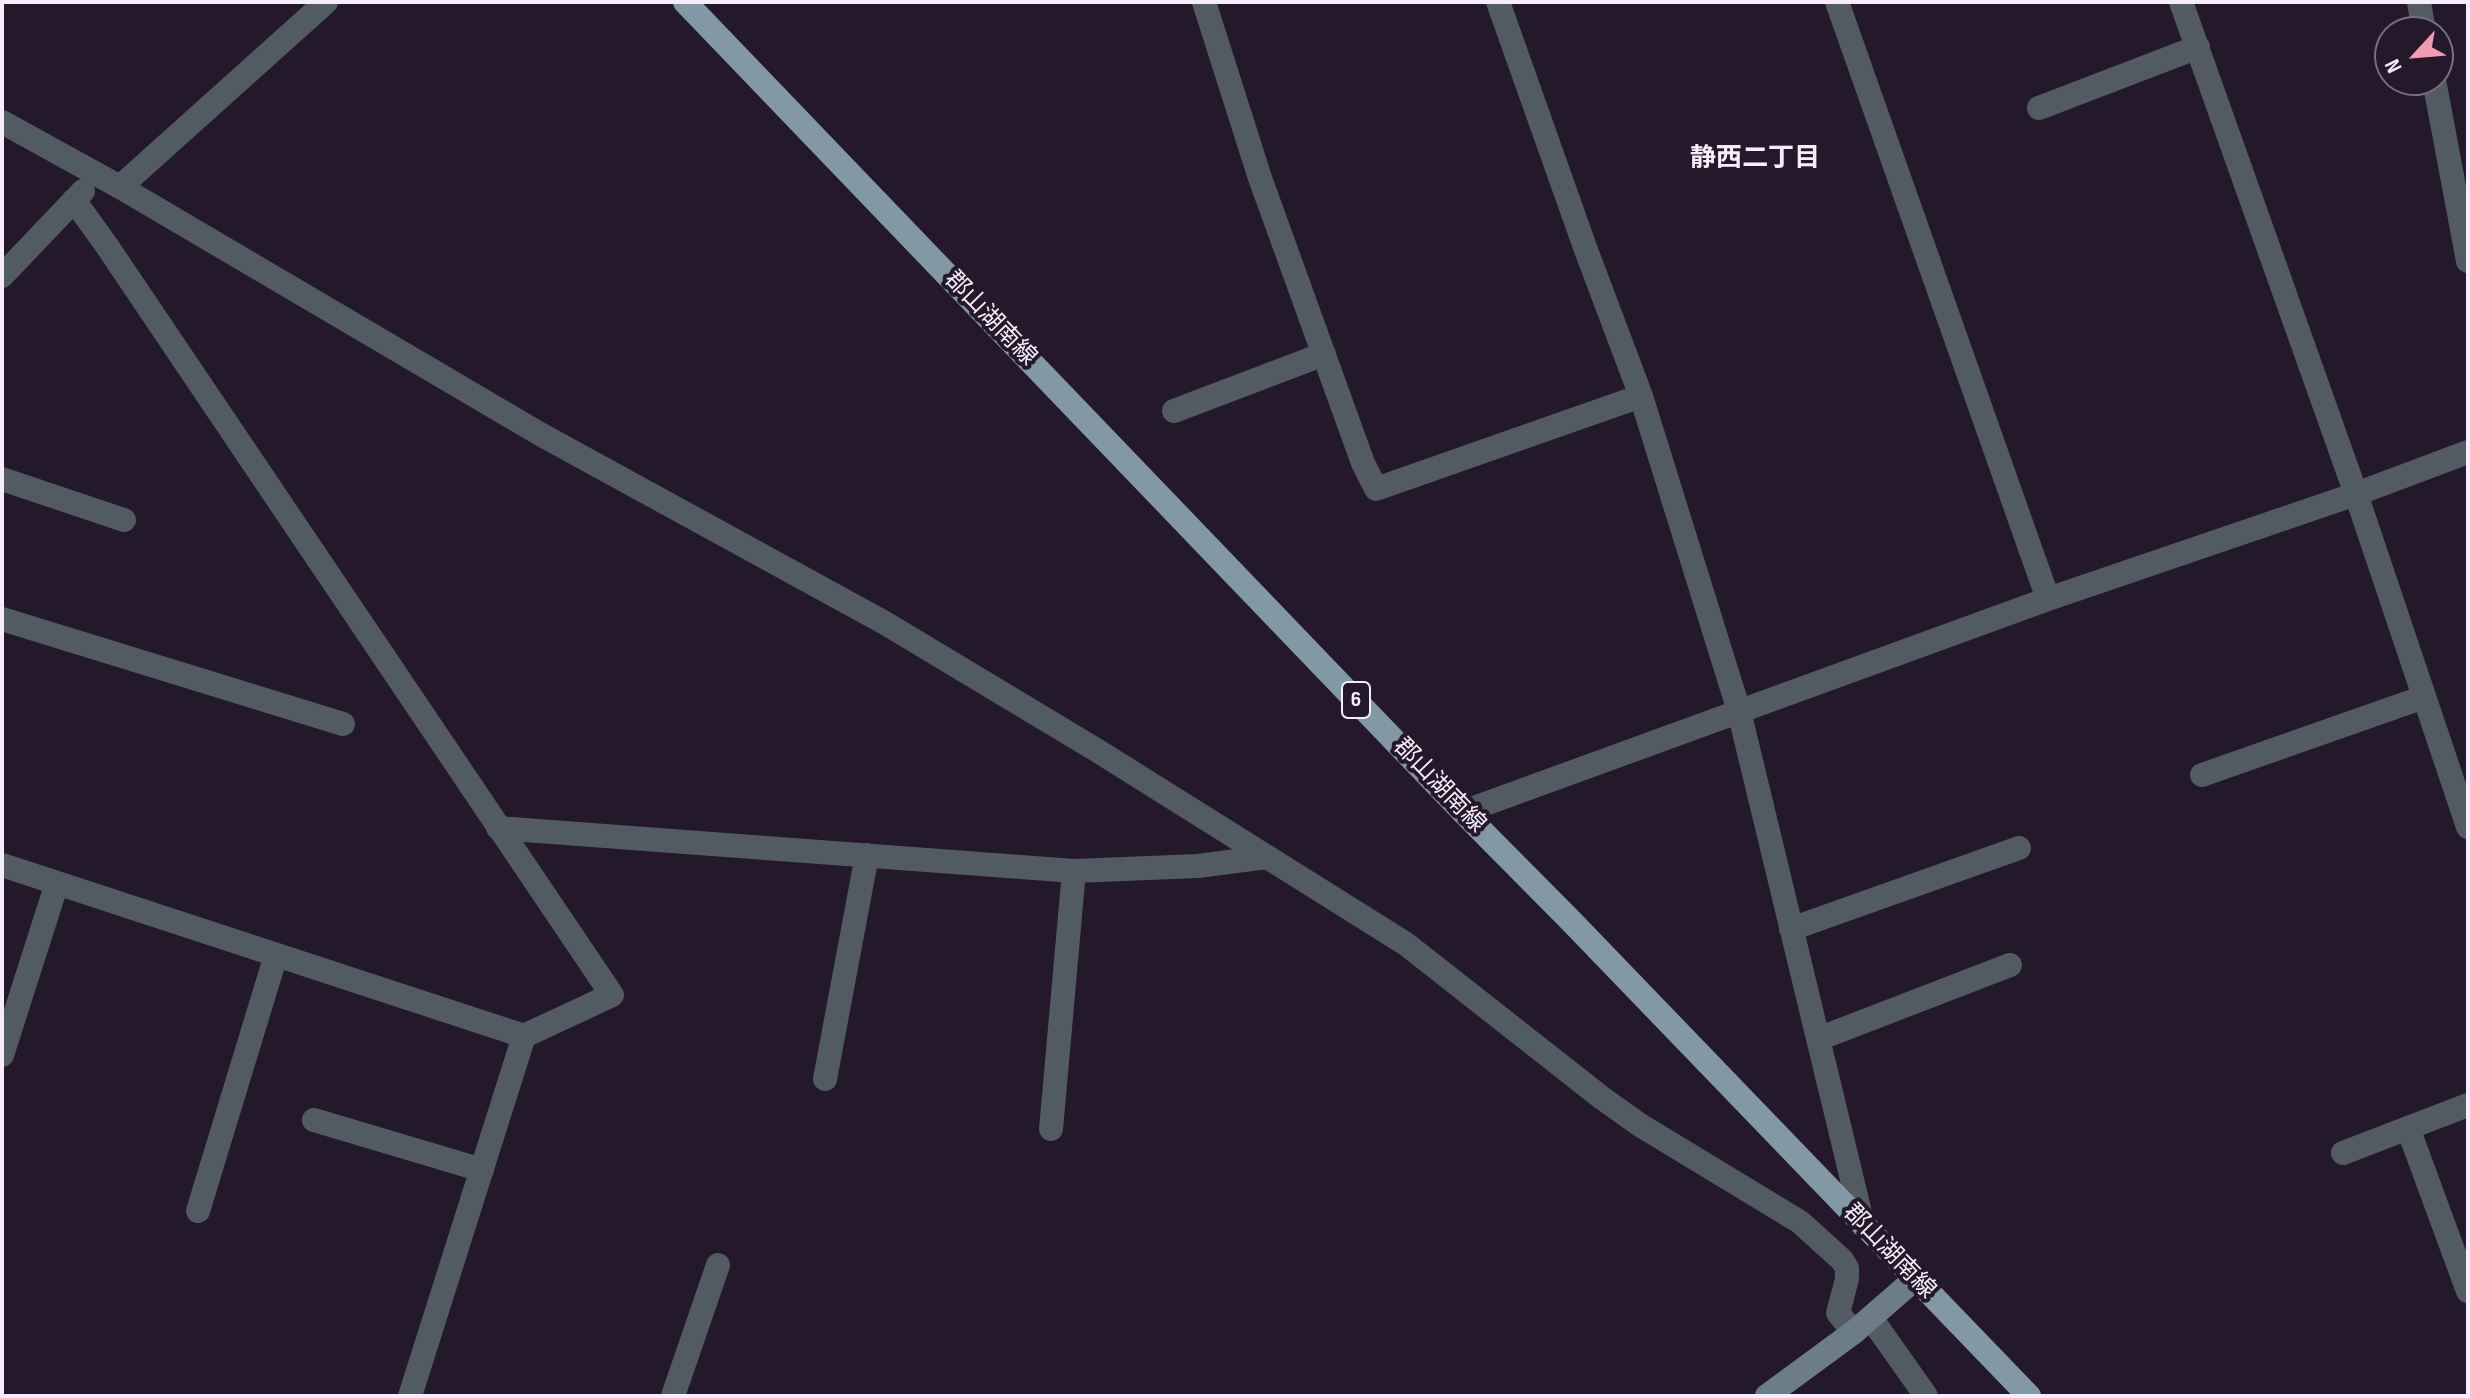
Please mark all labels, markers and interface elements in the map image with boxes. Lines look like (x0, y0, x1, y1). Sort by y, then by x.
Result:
north arrow (2374, 16, 2454, 96)
text: N (2379, 55, 2408, 77)
district label: 静西二丁目 (1690, 143, 1820, 175)
street label: 郡山湖南線 (938, 266, 1042, 372)
road number: 6 (1342, 682, 1370, 718)
street label: 郡山湖南線 (1387, 733, 1491, 839)
street label: 郡山湖南線 (1837, 1199, 1941, 1305)

